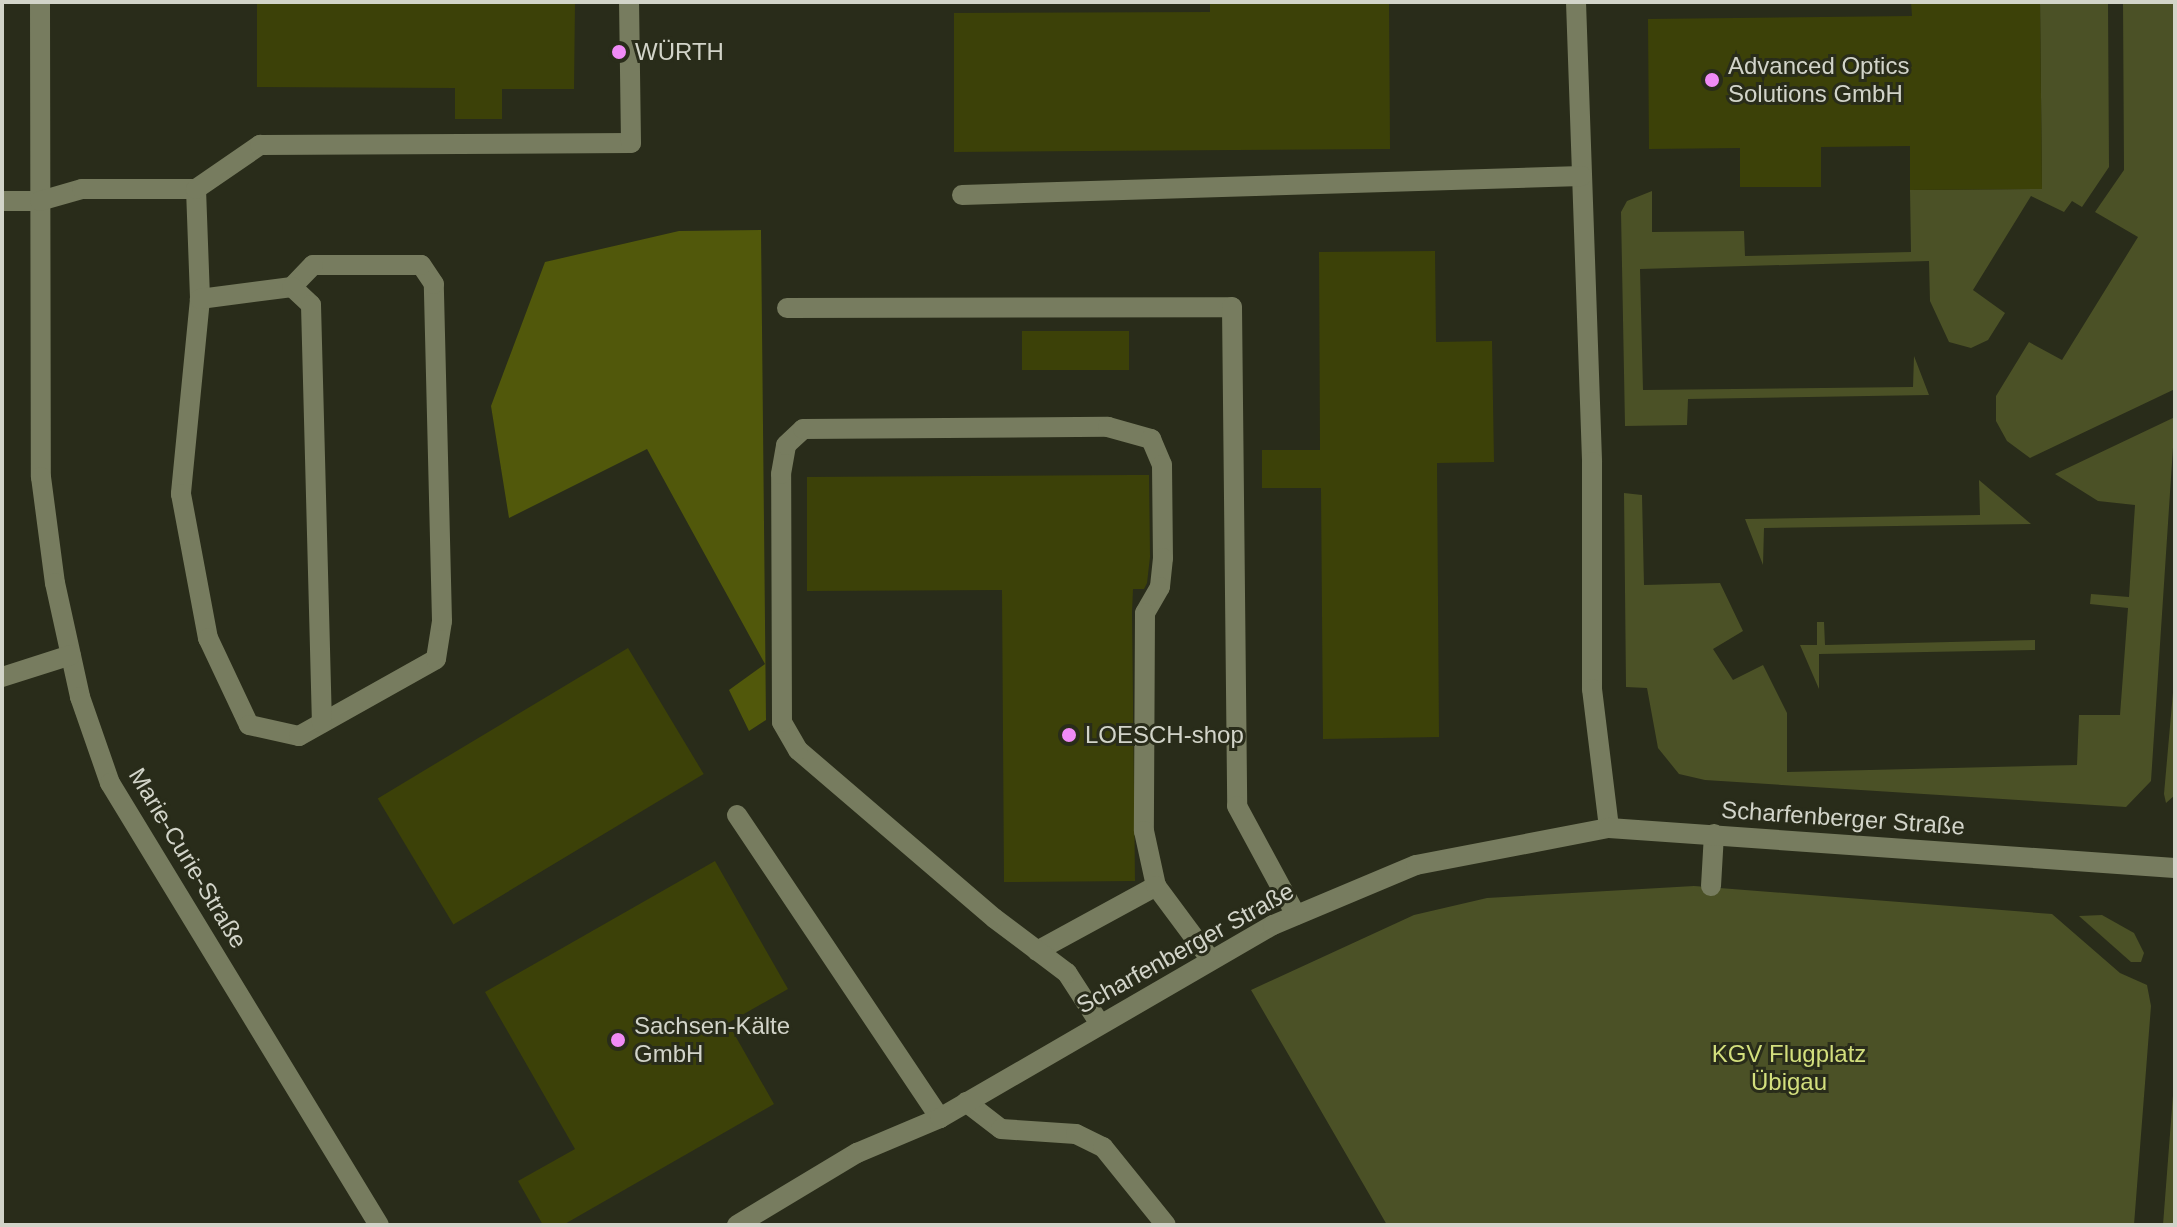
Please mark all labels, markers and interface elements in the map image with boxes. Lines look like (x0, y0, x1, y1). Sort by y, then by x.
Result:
place label: WÜRTH (635, 38, 724, 66)
marker: WÜRTH (610, 43, 628, 61)
place label: Advanced Optics Solutions GmbH (1728, 52, 1909, 108)
marker: Advanced Optics Solutions GmbH (1703, 71, 1721, 89)
place label: LOESCH-shop (1085, 721, 1244, 749)
marker: LOESCH-shop (1060, 726, 1078, 744)
street label: Marie-Curie-Straße (123, 763, 253, 953)
street label: Scharfenberger Straße (1720, 795, 1966, 841)
street label: Scharfenberger Straße (1071, 876, 1299, 1020)
place label: Sachsen-Kälte GmbH (634, 1012, 790, 1068)
marker: Sachsen-Kälte GmbH (609, 1031, 627, 1049)
park label: KGV Flugplatz Übigau (1712, 1040, 1866, 1096)

